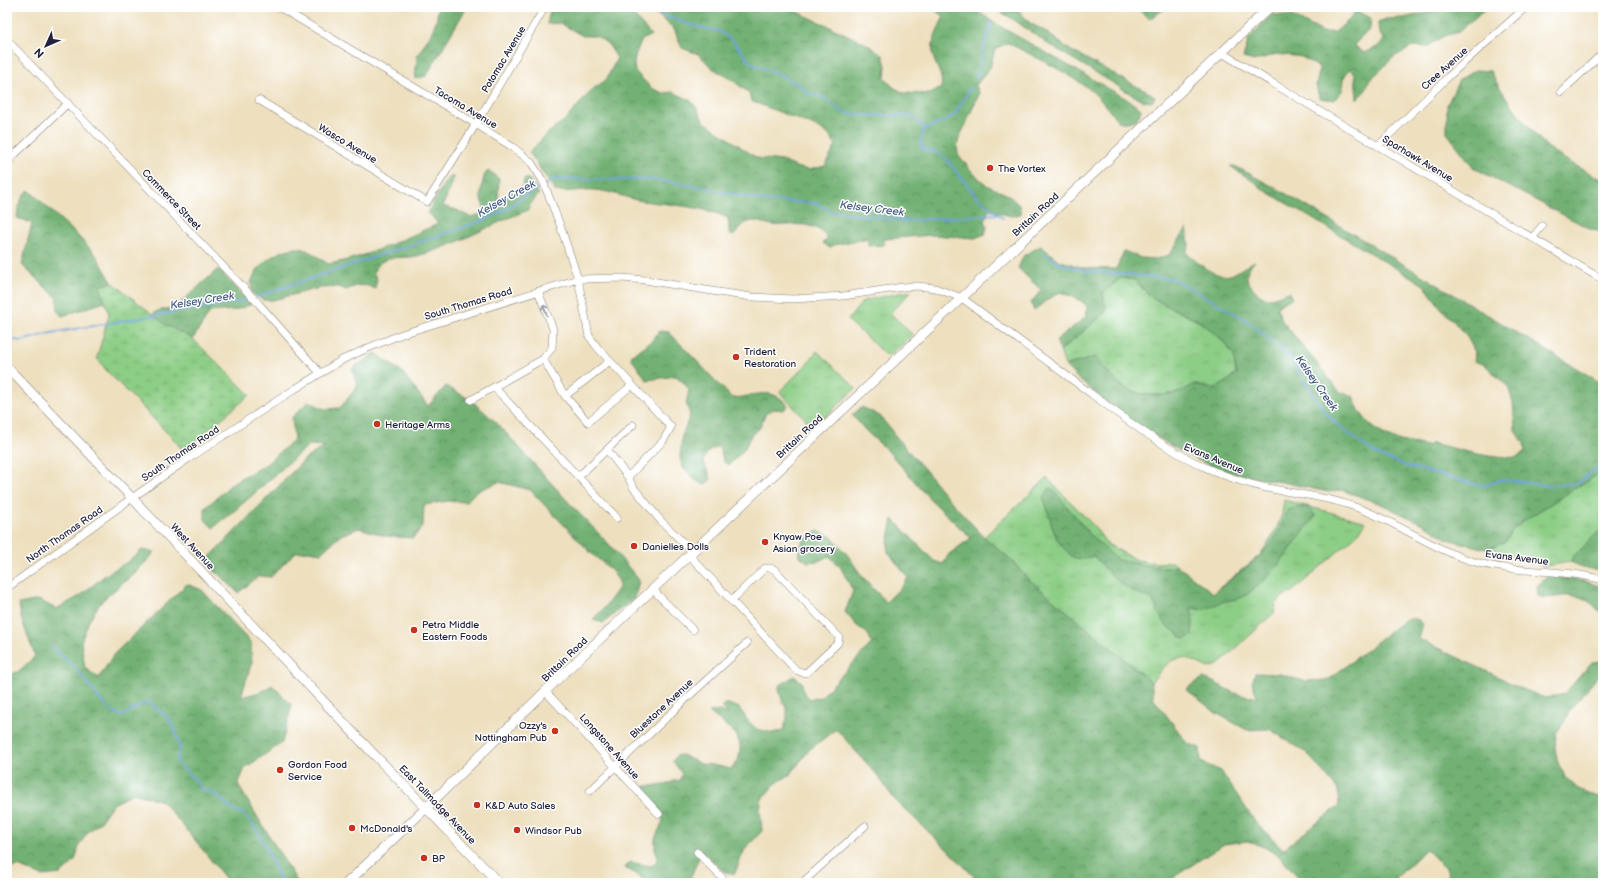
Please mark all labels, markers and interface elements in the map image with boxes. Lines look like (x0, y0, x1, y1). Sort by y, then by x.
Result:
street label: Potomac Avenue (479, 24, 528, 95)
north arrow (26, 26, 66, 66)
text: N (32, 45, 47, 60)
street label: Cree Avenue (1419, 45, 1471, 93)
street label: Tacoma Avenue (432, 84, 499, 132)
street label: Wasco Avenue (316, 122, 379, 166)
street label: Sparhawk Avenue (1380, 133, 1455, 185)
marker: The Vortex (985, 163, 995, 173)
place label: The Vortex (998, 163, 1046, 175)
street label: Commerce Street (139, 167, 203, 233)
water label: Kelsey Creek (475, 177, 538, 220)
street label: Brittain Road (1010, 190, 1062, 239)
water label: Kelsey Creek (839, 198, 905, 219)
street label: South Thomas Road (423, 285, 514, 323)
water label: Kelsey Creek (169, 289, 236, 312)
one-way arrow (541, 305, 549, 317)
place label: Trident Restoration (744, 346, 797, 370)
marker: Trident Restoration (731, 352, 741, 362)
water label: Kelsey Creek (1293, 353, 1341, 414)
street label: Brittain Road (774, 412, 826, 461)
marker: Heritage Arms (372, 419, 382, 429)
place label: Heritage Arms (385, 419, 450, 431)
street label: South Thomas Road (140, 423, 222, 484)
street label: Evans Avenue (1182, 441, 1245, 477)
street label: North Thomas Road (24, 504, 105, 566)
street label: West Avenue (168, 521, 217, 572)
place label: Knyaw Poe Asian grocery (773, 531, 835, 555)
marker: Knyaw Poe Asian grocery (760, 537, 770, 547)
marker: Danielles Dolls (629, 541, 639, 551)
place label: Danielles Dolls (642, 541, 709, 553)
street label: Evans Avenue (1484, 548, 1549, 568)
place label: Petra Middle Eastern Foods (422, 619, 488, 643)
marker: Petra Middle Eastern Foods (409, 625, 419, 635)
street label: Brittain Road (539, 635, 590, 685)
street label: Bluestone Avenue (628, 676, 696, 741)
street label: Longstone Avenue (577, 712, 642, 782)
place label: Ozzy's Nottingham Pub (474, 720, 547, 744)
marker: Ozzy's Nottingham Pub (550, 726, 560, 736)
place label: Gordon Food Service (288, 759, 347, 783)
street label: East Tallmadge Avenue (396, 763, 478, 847)
marker: Gordon Food Service (275, 765, 285, 775)
marker: K&D Auto Sales (472, 800, 482, 810)
place label: K&D Auto Sales (485, 800, 555, 812)
marker: McDonald's (347, 823, 357, 833)
place label: McDonald's (360, 823, 413, 835)
marker: Windsor Pub (512, 825, 522, 835)
place label: Windsor Pub (525, 825, 582, 837)
marker: BP (419, 853, 429, 863)
place label: BP (432, 853, 446, 865)

